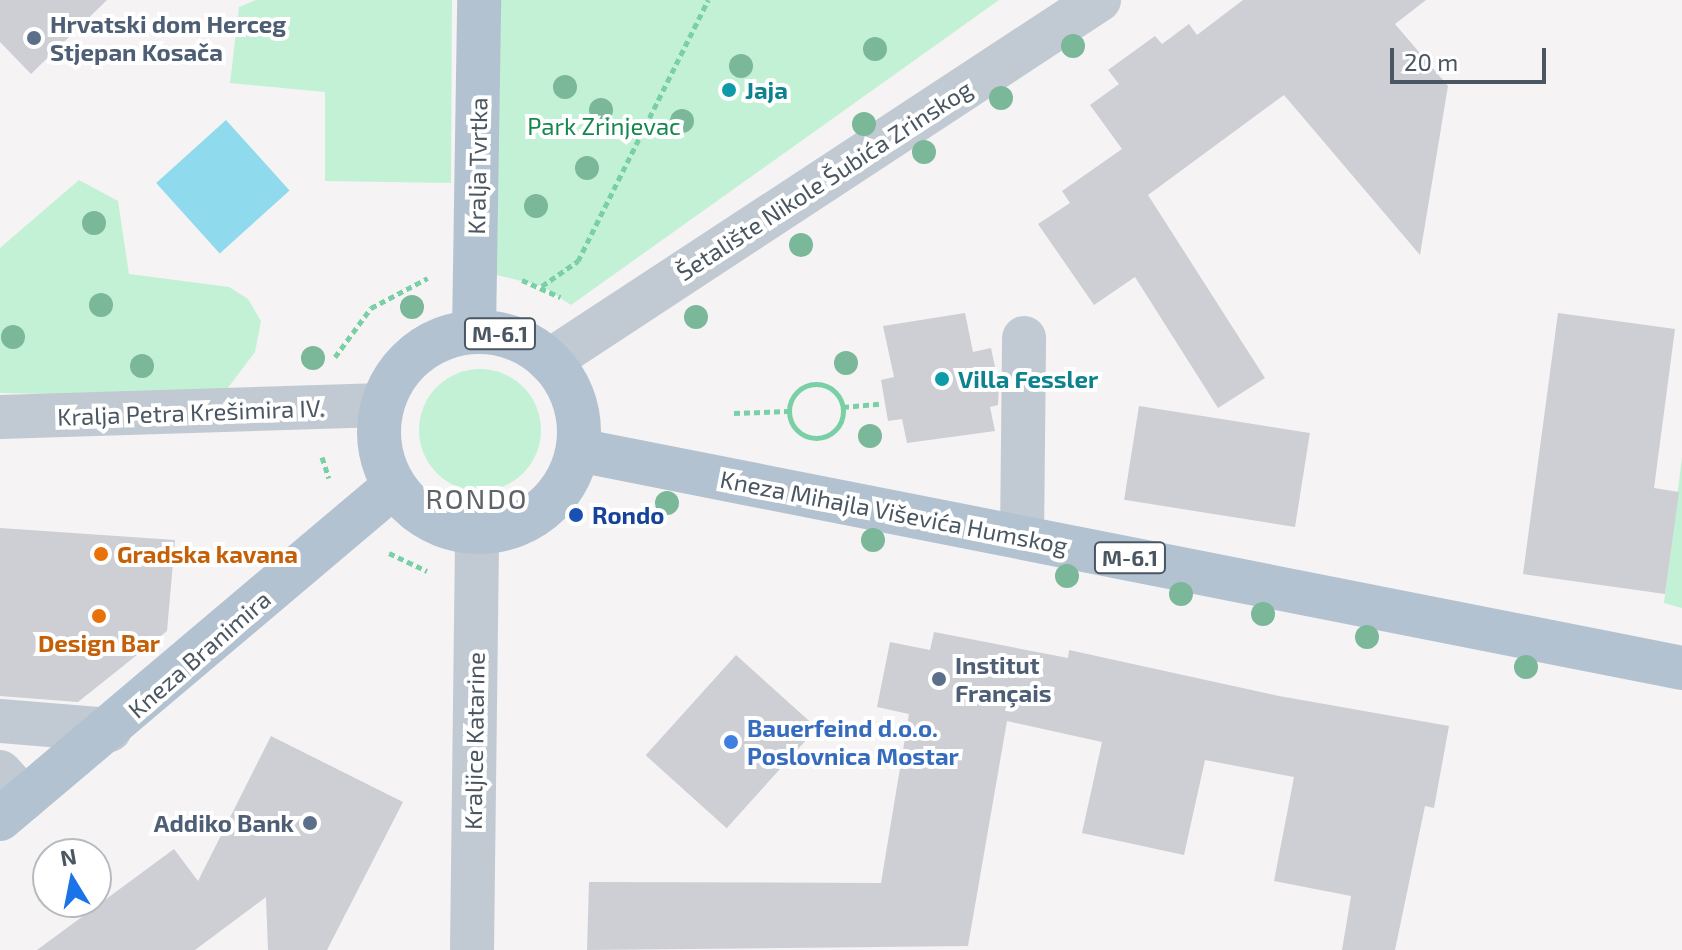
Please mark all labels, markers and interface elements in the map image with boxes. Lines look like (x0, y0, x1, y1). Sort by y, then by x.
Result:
place label: Hrvatski dom Herceg Stjepan Kosača (50, 10, 286, 66)
marker: Hrvatski dom Herceg Stjepan Kosača (25, 29, 43, 47)
scale bar (1394, 32, 1550, 82)
text: 20 m (1404, 47, 1458, 76)
street label: Šetalište Nikole Šubića Zrinskog (671, 74, 977, 286)
place label: Jaja (745, 76, 788, 104)
marker: Jaja (720, 81, 738, 99)
street label: Kralja Tvrtka (461, 97, 493, 235)
park label: Park Zrinjevac (527, 112, 681, 140)
road number: M-6.1 (462, 316, 538, 352)
place label: Villa Fessler (958, 365, 1098, 393)
marker: Villa Fessler (933, 370, 951, 388)
street label: Kralja Petra Krešimira IV. (57, 393, 325, 431)
street label: Kneza Mihajla Viševića Humskog (718, 464, 1070, 560)
district label: RONDO (425, 481, 529, 515)
place label: Rondo (592, 501, 664, 529)
marker: Rondo (567, 506, 585, 524)
place label: Gradska kavana (117, 540, 298, 568)
road number: M-6.1 (1092, 540, 1168, 576)
marker: Gradska kavana (92, 545, 110, 563)
street label: Kneza Branimira (122, 584, 276, 724)
marker: Design Bar (90, 607, 108, 625)
place label: Design Bar (38, 629, 160, 657)
place label: Institut Français (955, 651, 1052, 707)
street label: Kraljice Katarine (458, 652, 490, 830)
marker: Institut Français (930, 670, 948, 688)
place label: Bauerfeind d.o.o. Poslovnica Mostar (747, 714, 959, 770)
marker: Bauerfeind d.o.o. Poslovnica Mostar (722, 733, 740, 751)
place label: Addiko Bank (154, 809, 294, 837)
marker: Addiko Bank (301, 814, 319, 832)
north arrow (32, 838, 112, 918)
text: N (58, 842, 78, 871)

